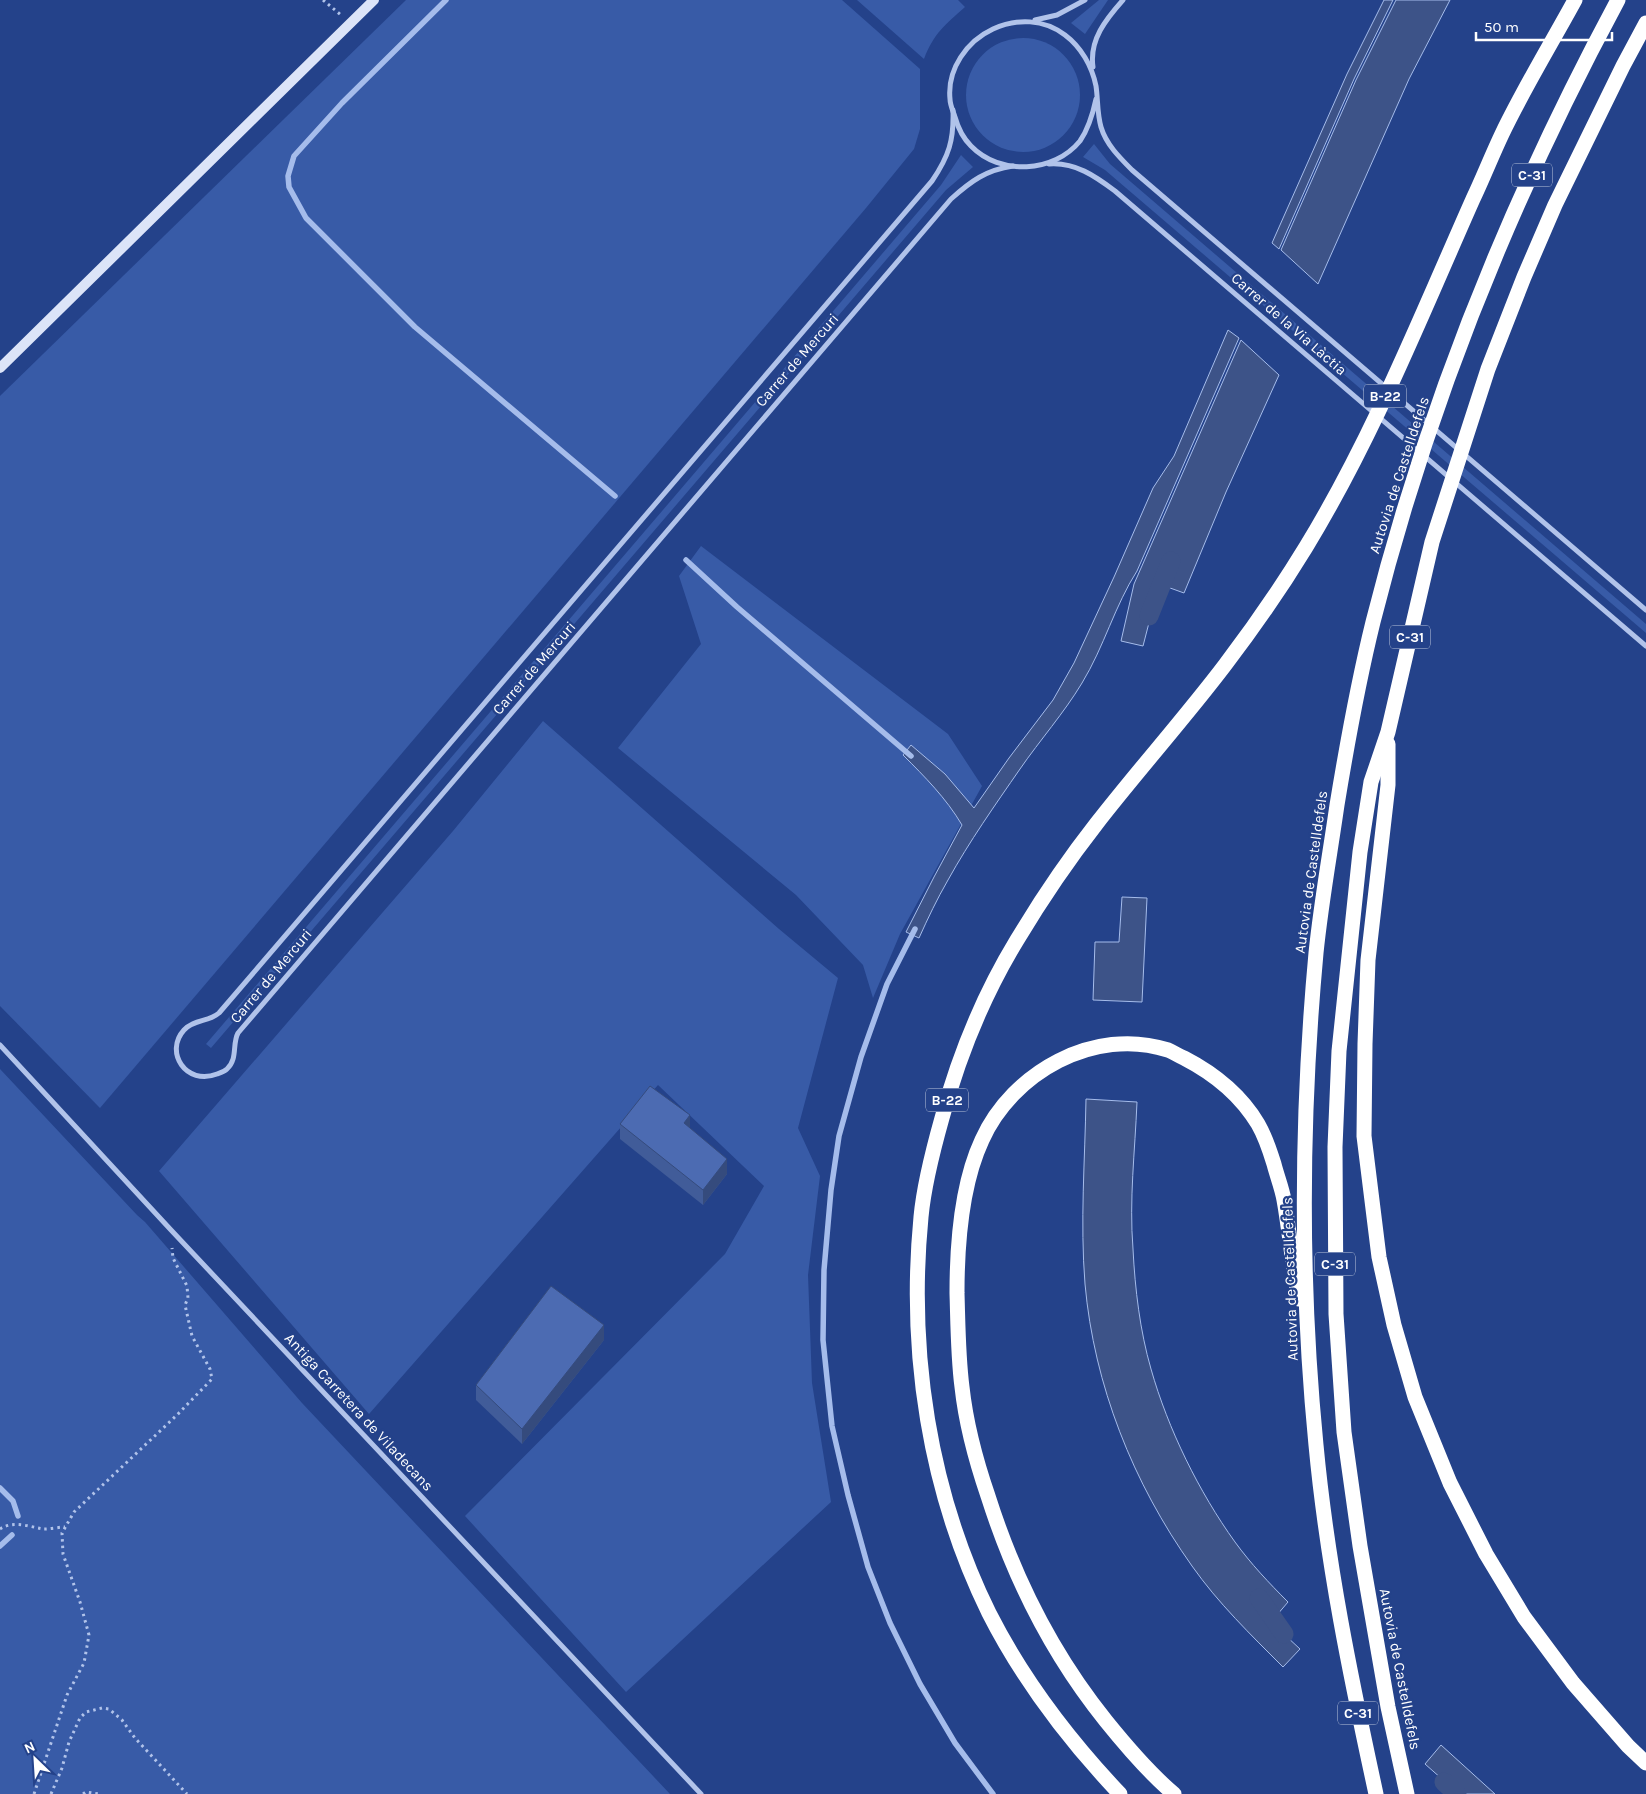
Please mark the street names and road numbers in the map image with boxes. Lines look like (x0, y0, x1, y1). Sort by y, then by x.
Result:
road number: C-31 (1512, 164, 1552, 186)
street label: Carrer de la Via Làctia (1228, 269, 1350, 379)
street label: Carrer de Mercuri (752, 310, 842, 410)
road number: B-22 (1364, 384, 1406, 408)
street label: Autovia de Castelldefels (1365, 394, 1433, 556)
street label: Carrer de Mercuri (489, 618, 579, 718)
road number: C-31 (1390, 626, 1430, 649)
street label: Autovia de Castelldefels (1291, 789, 1331, 955)
street label: Carrer de Mercuri (226, 925, 316, 1027)
road number: B-22 (926, 1088, 968, 1112)
street label: Autovia de Castelldefels (1278, 1197, 1302, 1361)
road number: C-31 (1315, 1252, 1355, 1276)
street label: Antiga Carretera de Viladecans (281, 1329, 437, 1495)
street label: Autovia de Castelldefels (1376, 1587, 1424, 1751)
road number: C-31 (1338, 1702, 1378, 1725)

